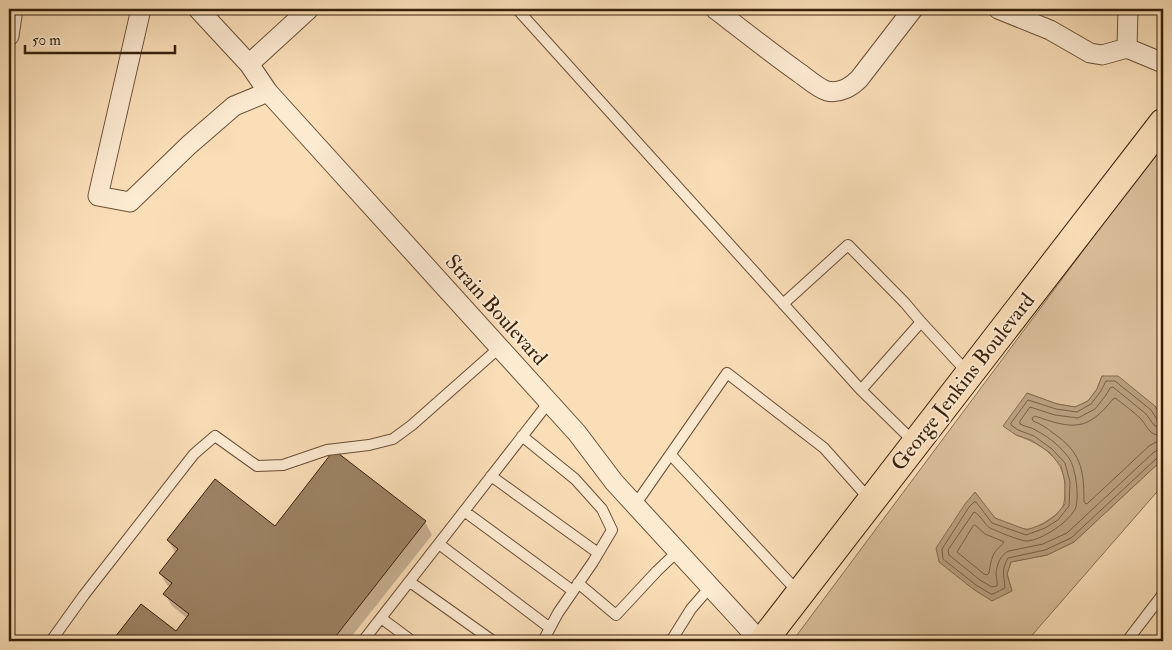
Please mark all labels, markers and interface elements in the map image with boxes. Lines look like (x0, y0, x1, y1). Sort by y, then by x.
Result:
scale bar (25, 22, 175, 54)
text: 50 m (32, 31, 61, 50)
street label: Strain Boulevard (439, 249, 553, 372)
street label: George Jenkins Boulevard (885, 287, 1041, 476)

